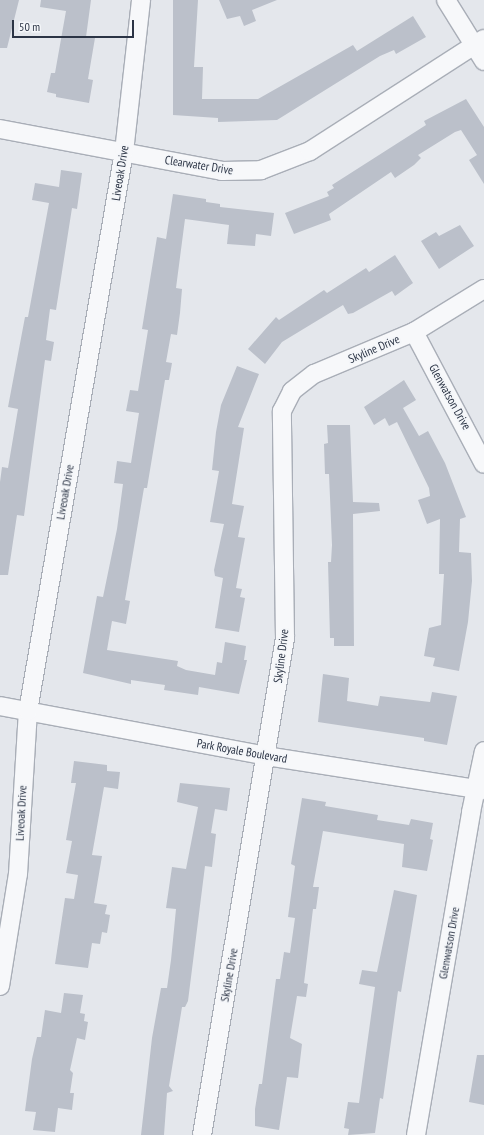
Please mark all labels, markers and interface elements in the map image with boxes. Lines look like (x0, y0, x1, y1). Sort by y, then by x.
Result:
scale bar (14, 12, 136, 38)
text: 50 m (19, 19, 40, 34)
street label: Liveoak Drive (109, 144, 131, 202)
street label: Clearwater Drive (164, 152, 234, 178)
street label: Skyline Drive (346, 332, 402, 366)
street label: Glenwatson Drive (426, 362, 474, 432)
street label: Liveoak Drive (53, 463, 77, 521)
street label: Skyline Drive (271, 628, 291, 684)
street label: Park Royale Boulevard (196, 736, 288, 766)
street label: Liveoak Drive (12, 785, 30, 841)
street label: Glenwatson Drive (436, 906, 462, 980)
street label: Skyline Drive (217, 947, 241, 1003)

